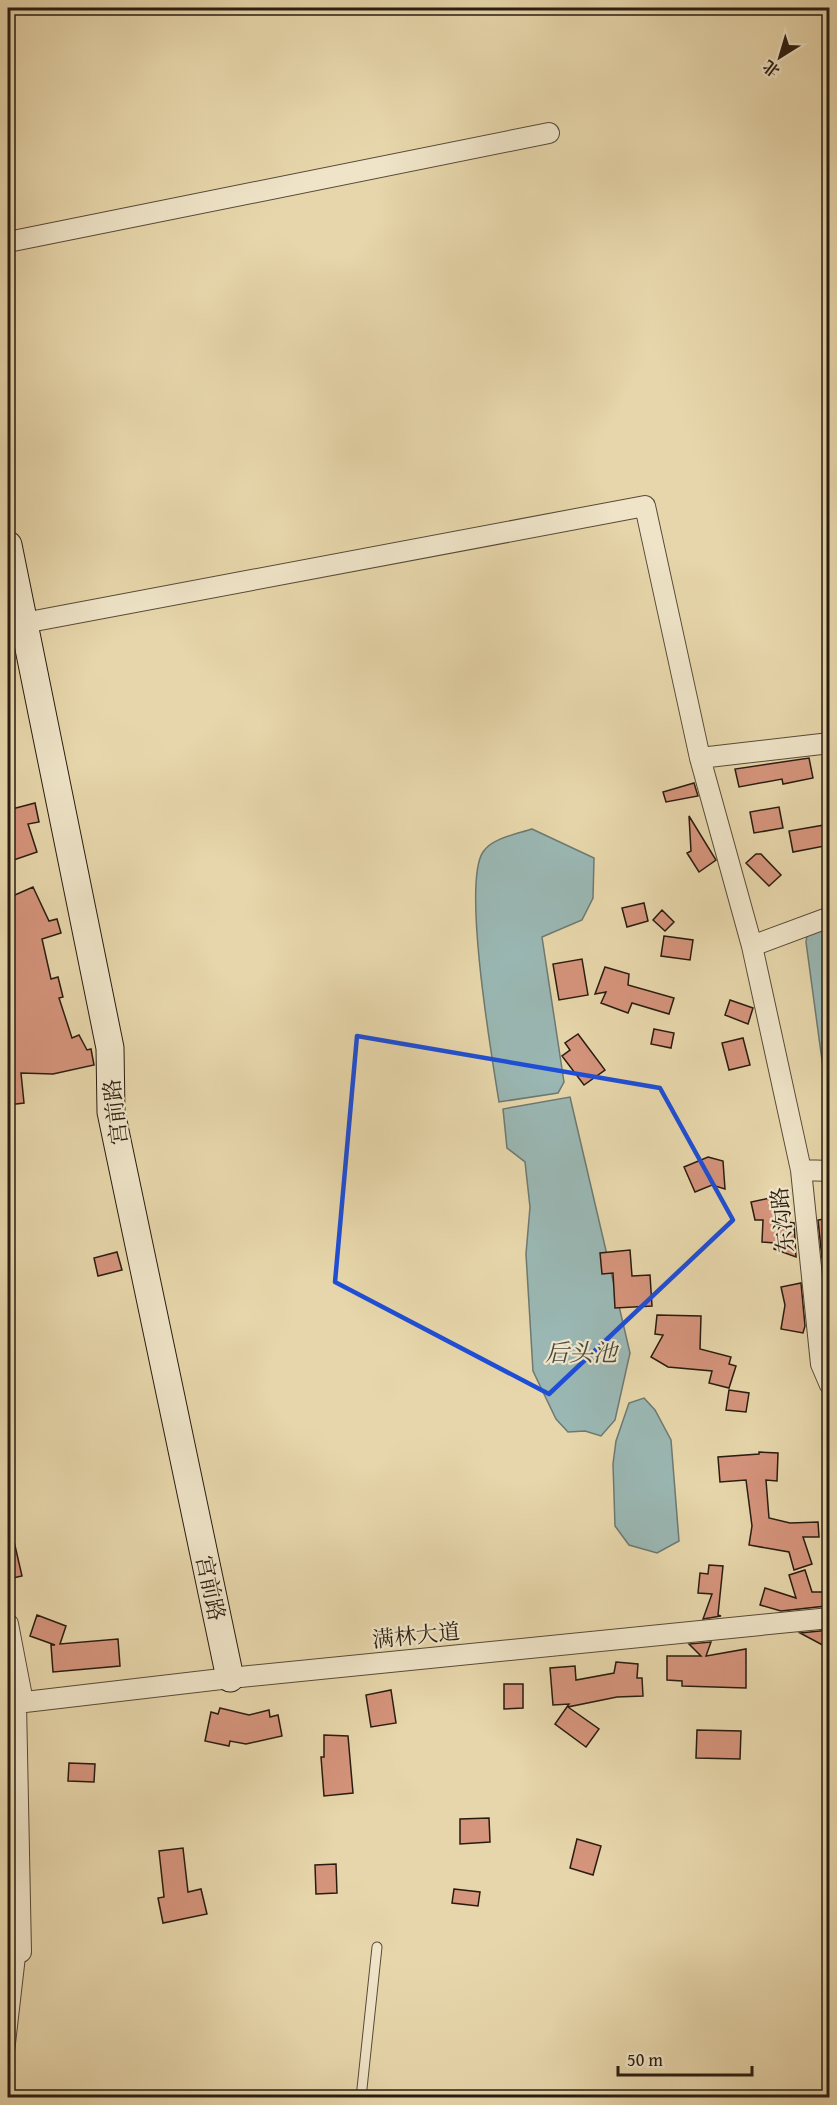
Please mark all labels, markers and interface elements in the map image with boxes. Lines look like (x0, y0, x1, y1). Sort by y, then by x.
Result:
north arrow (750, 27, 810, 87)
text: 北 (757, 55, 785, 83)
street label: 宫前路 (95, 1077, 135, 1147)
street label: 东沟路 (763, 1186, 801, 1254)
water label: 后头池 (545, 1335, 620, 1370)
street label: 宫前路 (188, 1552, 234, 1624)
street label: 满林大道 (371, 1614, 461, 1656)
scale bar (618, 2039, 752, 2077)
text: 50 m (627, 2046, 663, 2073)

